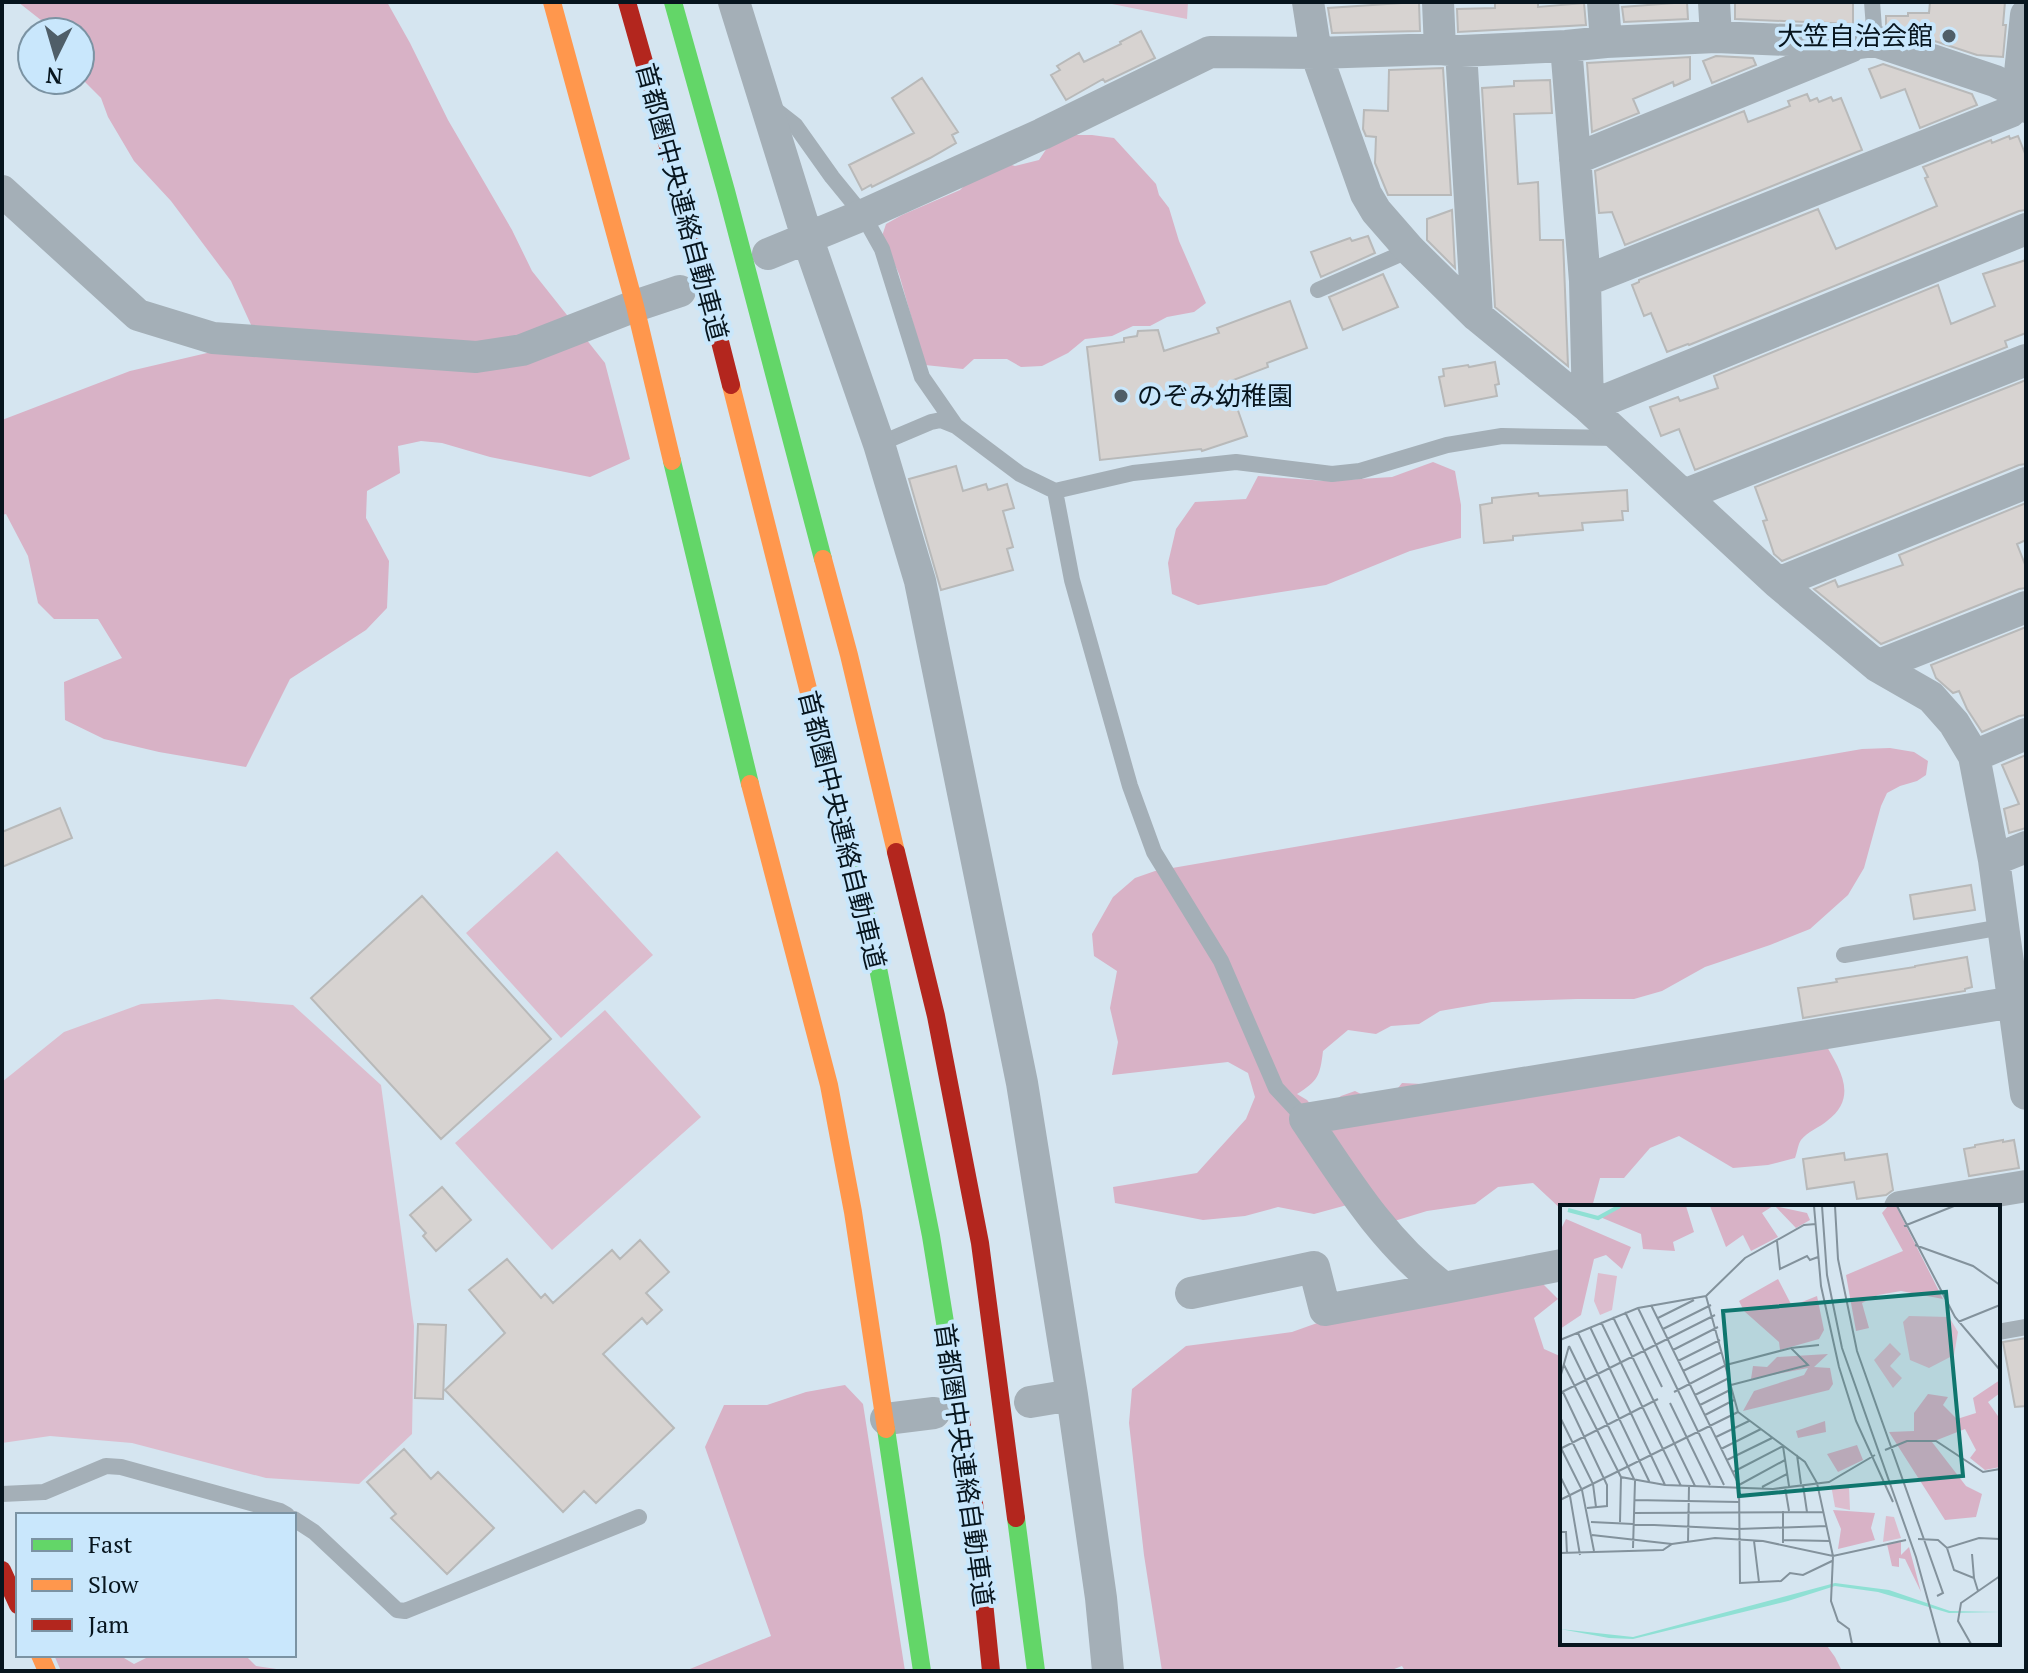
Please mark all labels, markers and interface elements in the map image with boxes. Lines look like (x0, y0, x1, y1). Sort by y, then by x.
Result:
north arrow (16, 16, 96, 96)
place label: 大笠自治会館 (1777, 18, 1933, 52)
marker: 大笠自治会館 (1940, 27, 1958, 45)
street label: 首都圏中央連絡自動車道 (630, 59, 736, 344)
text: N (44, 61, 64, 92)
place label: のぞみ幼稚園 (1137, 378, 1293, 412)
marker: のぞみ幼稚園 (1112, 387, 1130, 405)
street label: 首都圏中央連絡自動車道 (792, 687, 894, 973)
inset map (1560, 1205, 2000, 1645)
street label: 首都圏中央連絡自動車道 (928, 1321, 1002, 1609)
legend (16, 1513, 296, 1657)
text: Fast (88, 1528, 133, 1560)
text: Slow (88, 1568, 139, 1600)
text: Jam (88, 1608, 129, 1640)

